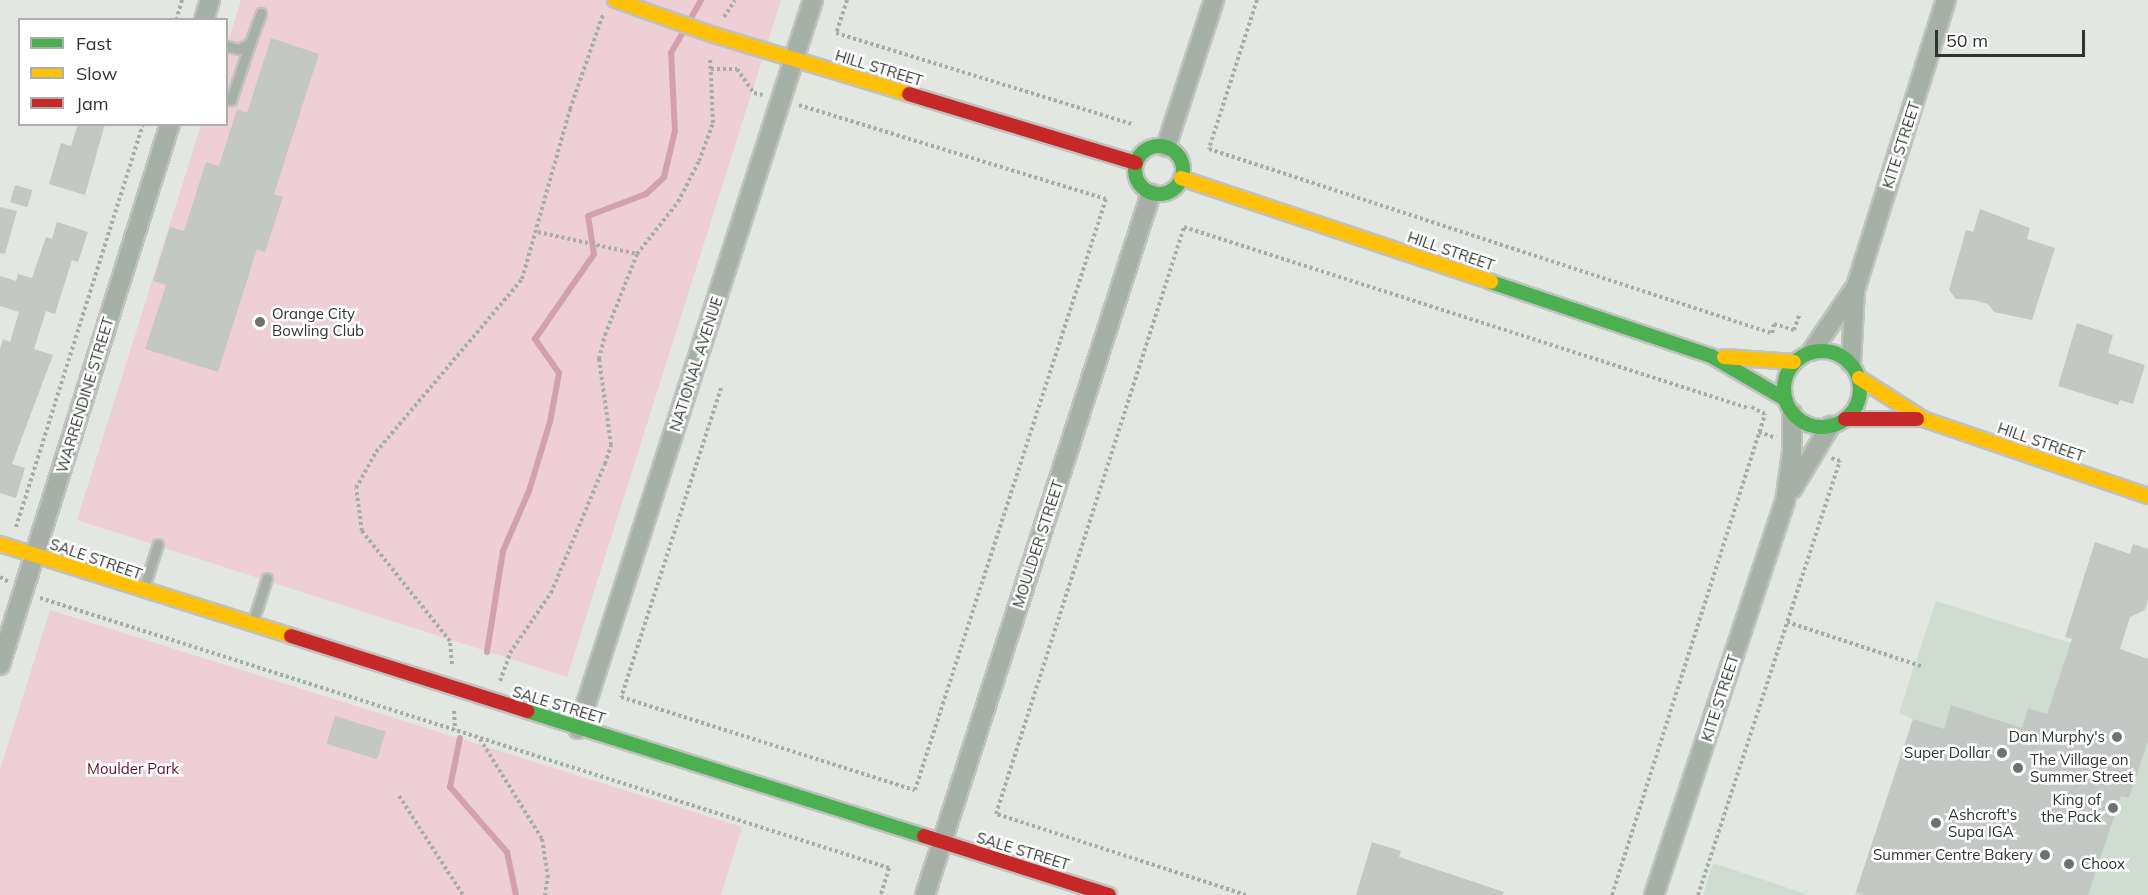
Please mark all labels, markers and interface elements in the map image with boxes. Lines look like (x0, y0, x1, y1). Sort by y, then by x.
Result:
legend (18, 18, 228, 126)
scale bar (1938, 18, 2088, 56)
text: 50 m (1946, 29, 1988, 52)
text: Fast (76, 32, 112, 55)
street label: HILL STREET (833, 46, 925, 90)
text: Slow (76, 62, 117, 85)
text: Jam (76, 92, 109, 115)
street label: KITE STREET (1878, 99, 1924, 191)
street label: HILL STREET (1405, 228, 1497, 274)
street label: NATIONAL AVENUE (666, 294, 726, 434)
place label: Orange City Bowling Club (272, 304, 364, 339)
street label: WARRENDINE STREET (53, 315, 117, 475)
marker: Orange City Bowling Club (253, 315, 267, 329)
street label: HILL STREET (1995, 419, 2087, 465)
street label: MOULDER STREET (1009, 478, 1067, 610)
street label: SALE STREET (48, 535, 144, 583)
street label: KITE STREET (1697, 652, 1743, 744)
street label: SALE STREET (510, 682, 608, 728)
place label: Dan Murphy's (2009, 728, 2105, 746)
marker: Dan Murphy's (2110, 730, 2124, 744)
place label: Super Dollar (1904, 744, 1990, 762)
marker: Super Dollar (1995, 746, 2009, 760)
place label: The Village on Summer Street (2030, 750, 2133, 785)
park label: Moulder Park (87, 760, 179, 778)
marker: The Village on Summer Street (2011, 761, 2025, 775)
place label: King of the Pack (2041, 790, 2101, 825)
marker: King of the Pack (2106, 801, 2120, 815)
place label: Ashcroft's Supa IGA (1948, 805, 2017, 840)
marker: Ashcroft's Supa IGA (1929, 816, 1943, 830)
street label: SALE STREET (974, 828, 1072, 874)
place label: Summer Centre Bakery (1873, 846, 2033, 864)
marker: Summer Centre Bakery (2038, 848, 2052, 862)
place label: Choox (2081, 855, 2125, 873)
marker: Choox (2062, 857, 2076, 871)

